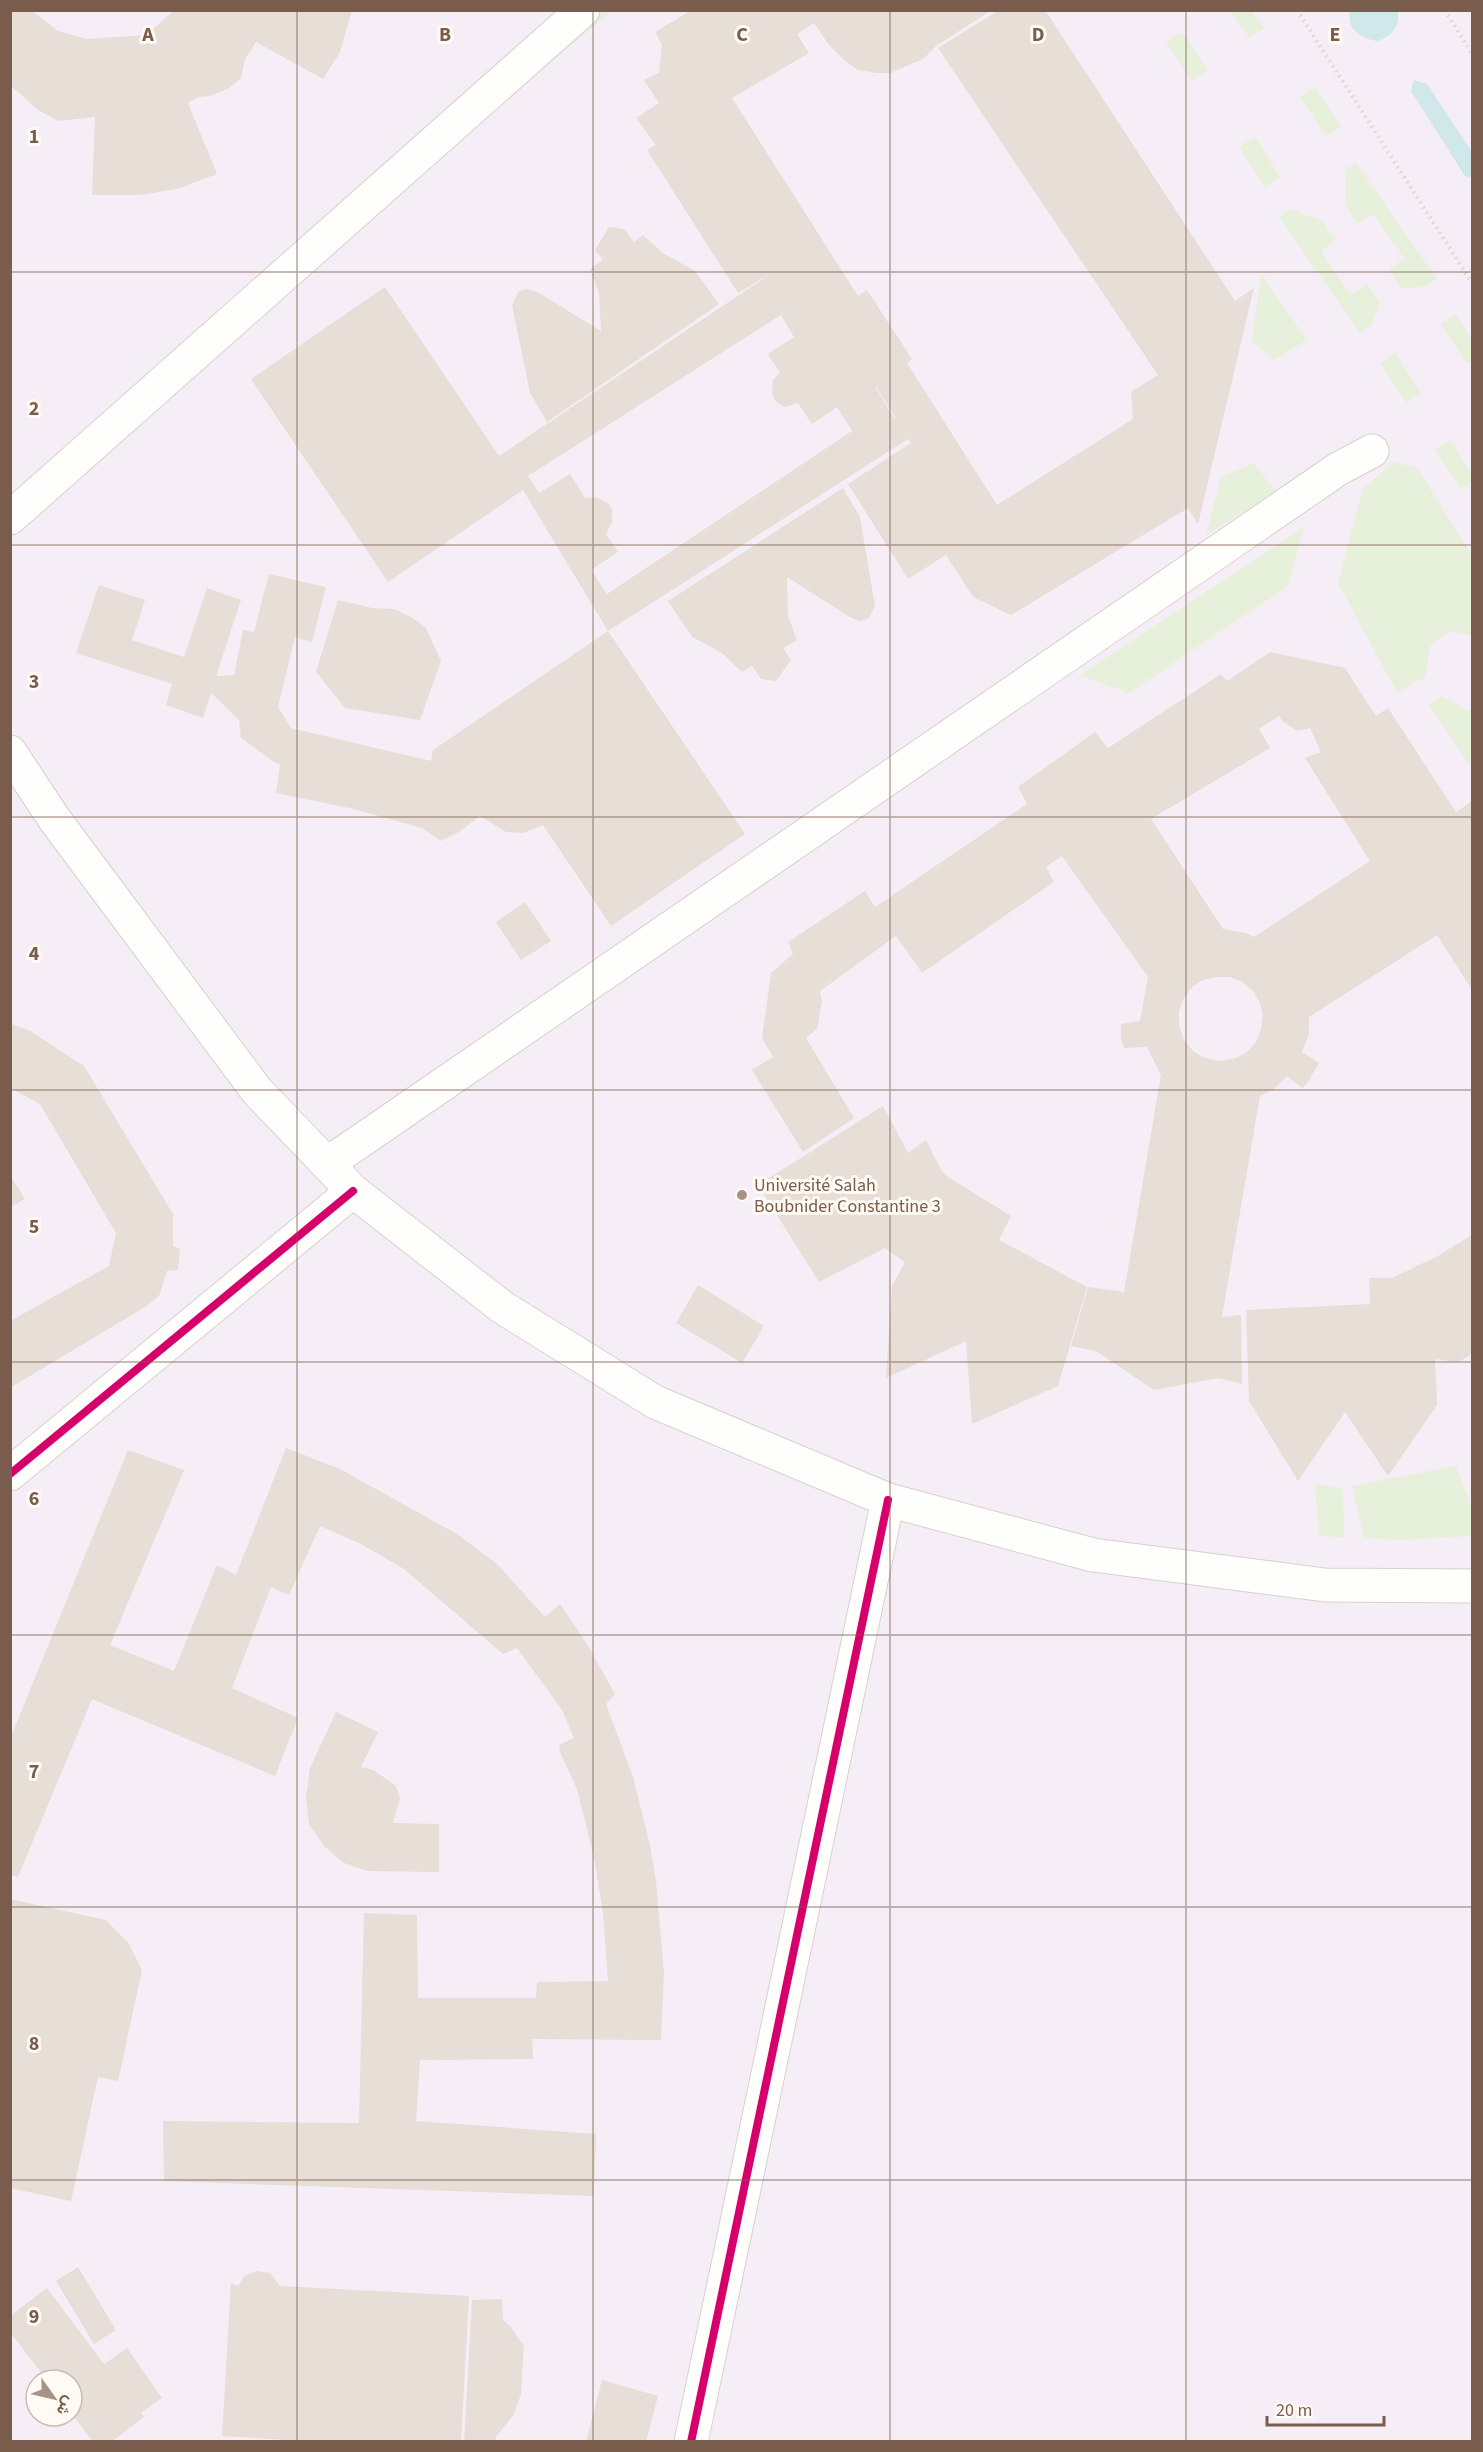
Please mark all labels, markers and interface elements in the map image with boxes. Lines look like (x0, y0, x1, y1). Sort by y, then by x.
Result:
text: A (141, 21, 154, 49)
text: B (439, 21, 451, 49)
text: C (736, 21, 748, 49)
text: D (1032, 21, 1044, 49)
text: E (1330, 21, 1340, 49)
text: 1 (29, 123, 39, 151)
text: 2 (29, 395, 39, 423)
text: 3 (29, 668, 39, 696)
text: 4 (29, 940, 40, 968)
place label: Université Salah Boubnider Constantine 3 (754, 1173, 941, 1219)
marker: Université Salah Boubnider Constantine 3 (735, 1188, 749, 1202)
text: 5 (29, 1213, 39, 1241)
text: 6 (29, 1485, 39, 1513)
text: 7 (29, 1758, 39, 1786)
text: 8 (29, 2030, 39, 2058)
text: 9 (29, 2303, 39, 2331)
north arrow (24, 2368, 84, 2428)
scale bar (1267, 2389, 1384, 2427)
text: ش (51, 2392, 80, 2420)
text: 20 m (1276, 2398, 1312, 2423)

